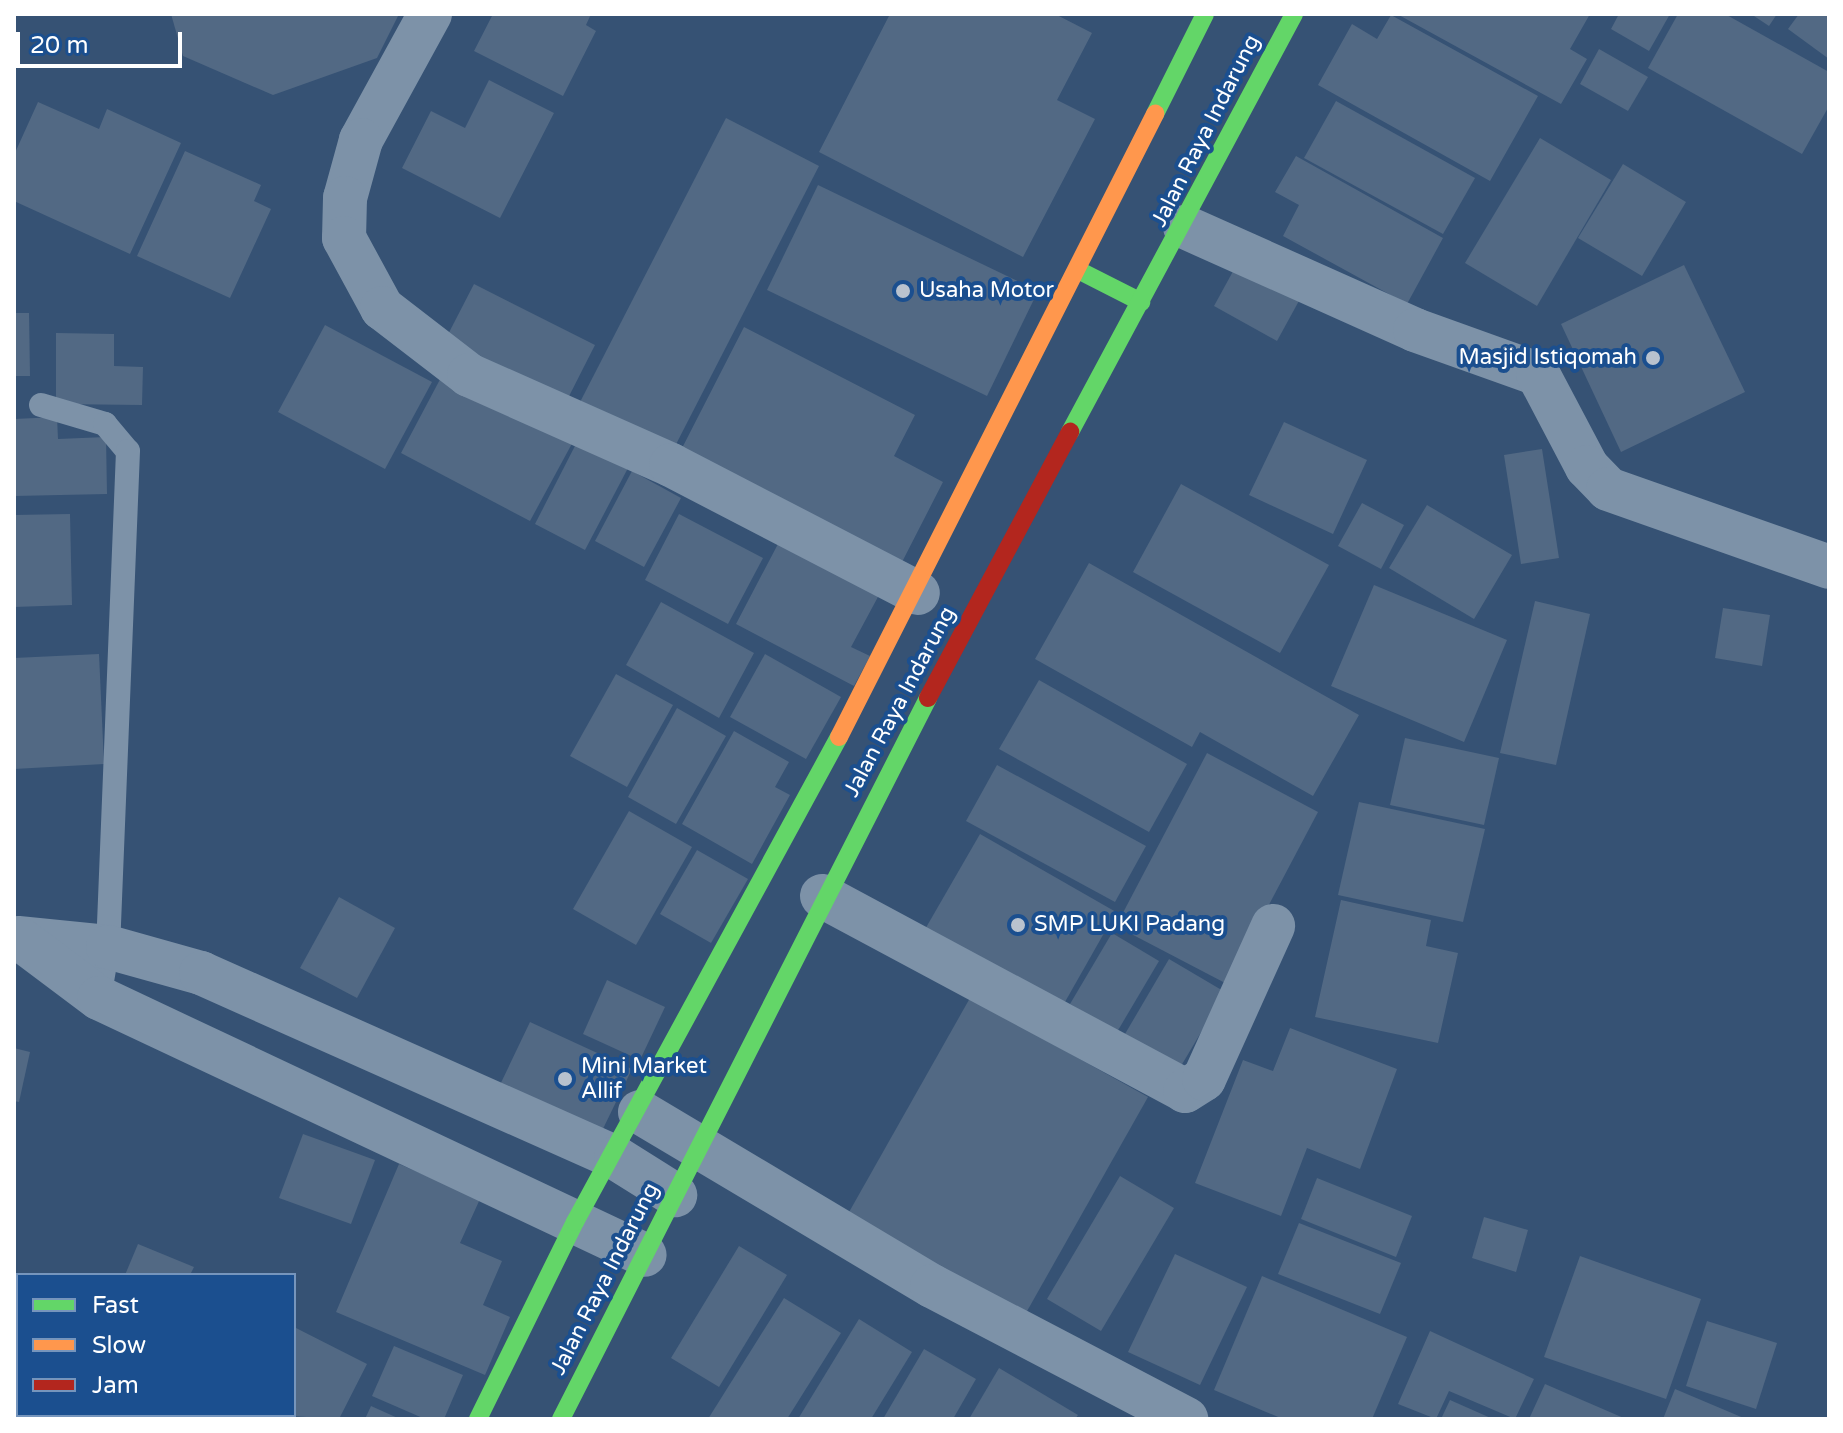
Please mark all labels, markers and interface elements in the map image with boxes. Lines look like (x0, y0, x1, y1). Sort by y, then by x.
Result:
scale bar (20, 16, 186, 66)
text: 20 m (30, 31, 88, 60)
street label: Jalan Raya Indarung (1146, 31, 1266, 231)
place label: Usaha Motor (919, 278, 1054, 304)
marker: Usaha Motor (894, 282, 912, 300)
place label: Masjid Istiqomah (1459, 345, 1637, 371)
marker: Masjid Istiqomah (1644, 349, 1662, 367)
street label: Jalan Raya Indarung (839, 602, 961, 802)
place label: SMP LUKI Padang (1034, 912, 1225, 938)
marker: SMP LUKI Padang (1009, 916, 1027, 934)
place label: Mini Market Allif (581, 1053, 707, 1104)
marker: Mini Market Allif (556, 1070, 574, 1088)
street label: Jalan Raya Indarung (545, 1179, 665, 1379)
legend (16, 1273, 296, 1417)
text: Fast (92, 1291, 139, 1320)
text: Slow (92, 1331, 146, 1360)
text: Jam (92, 1371, 139, 1400)

